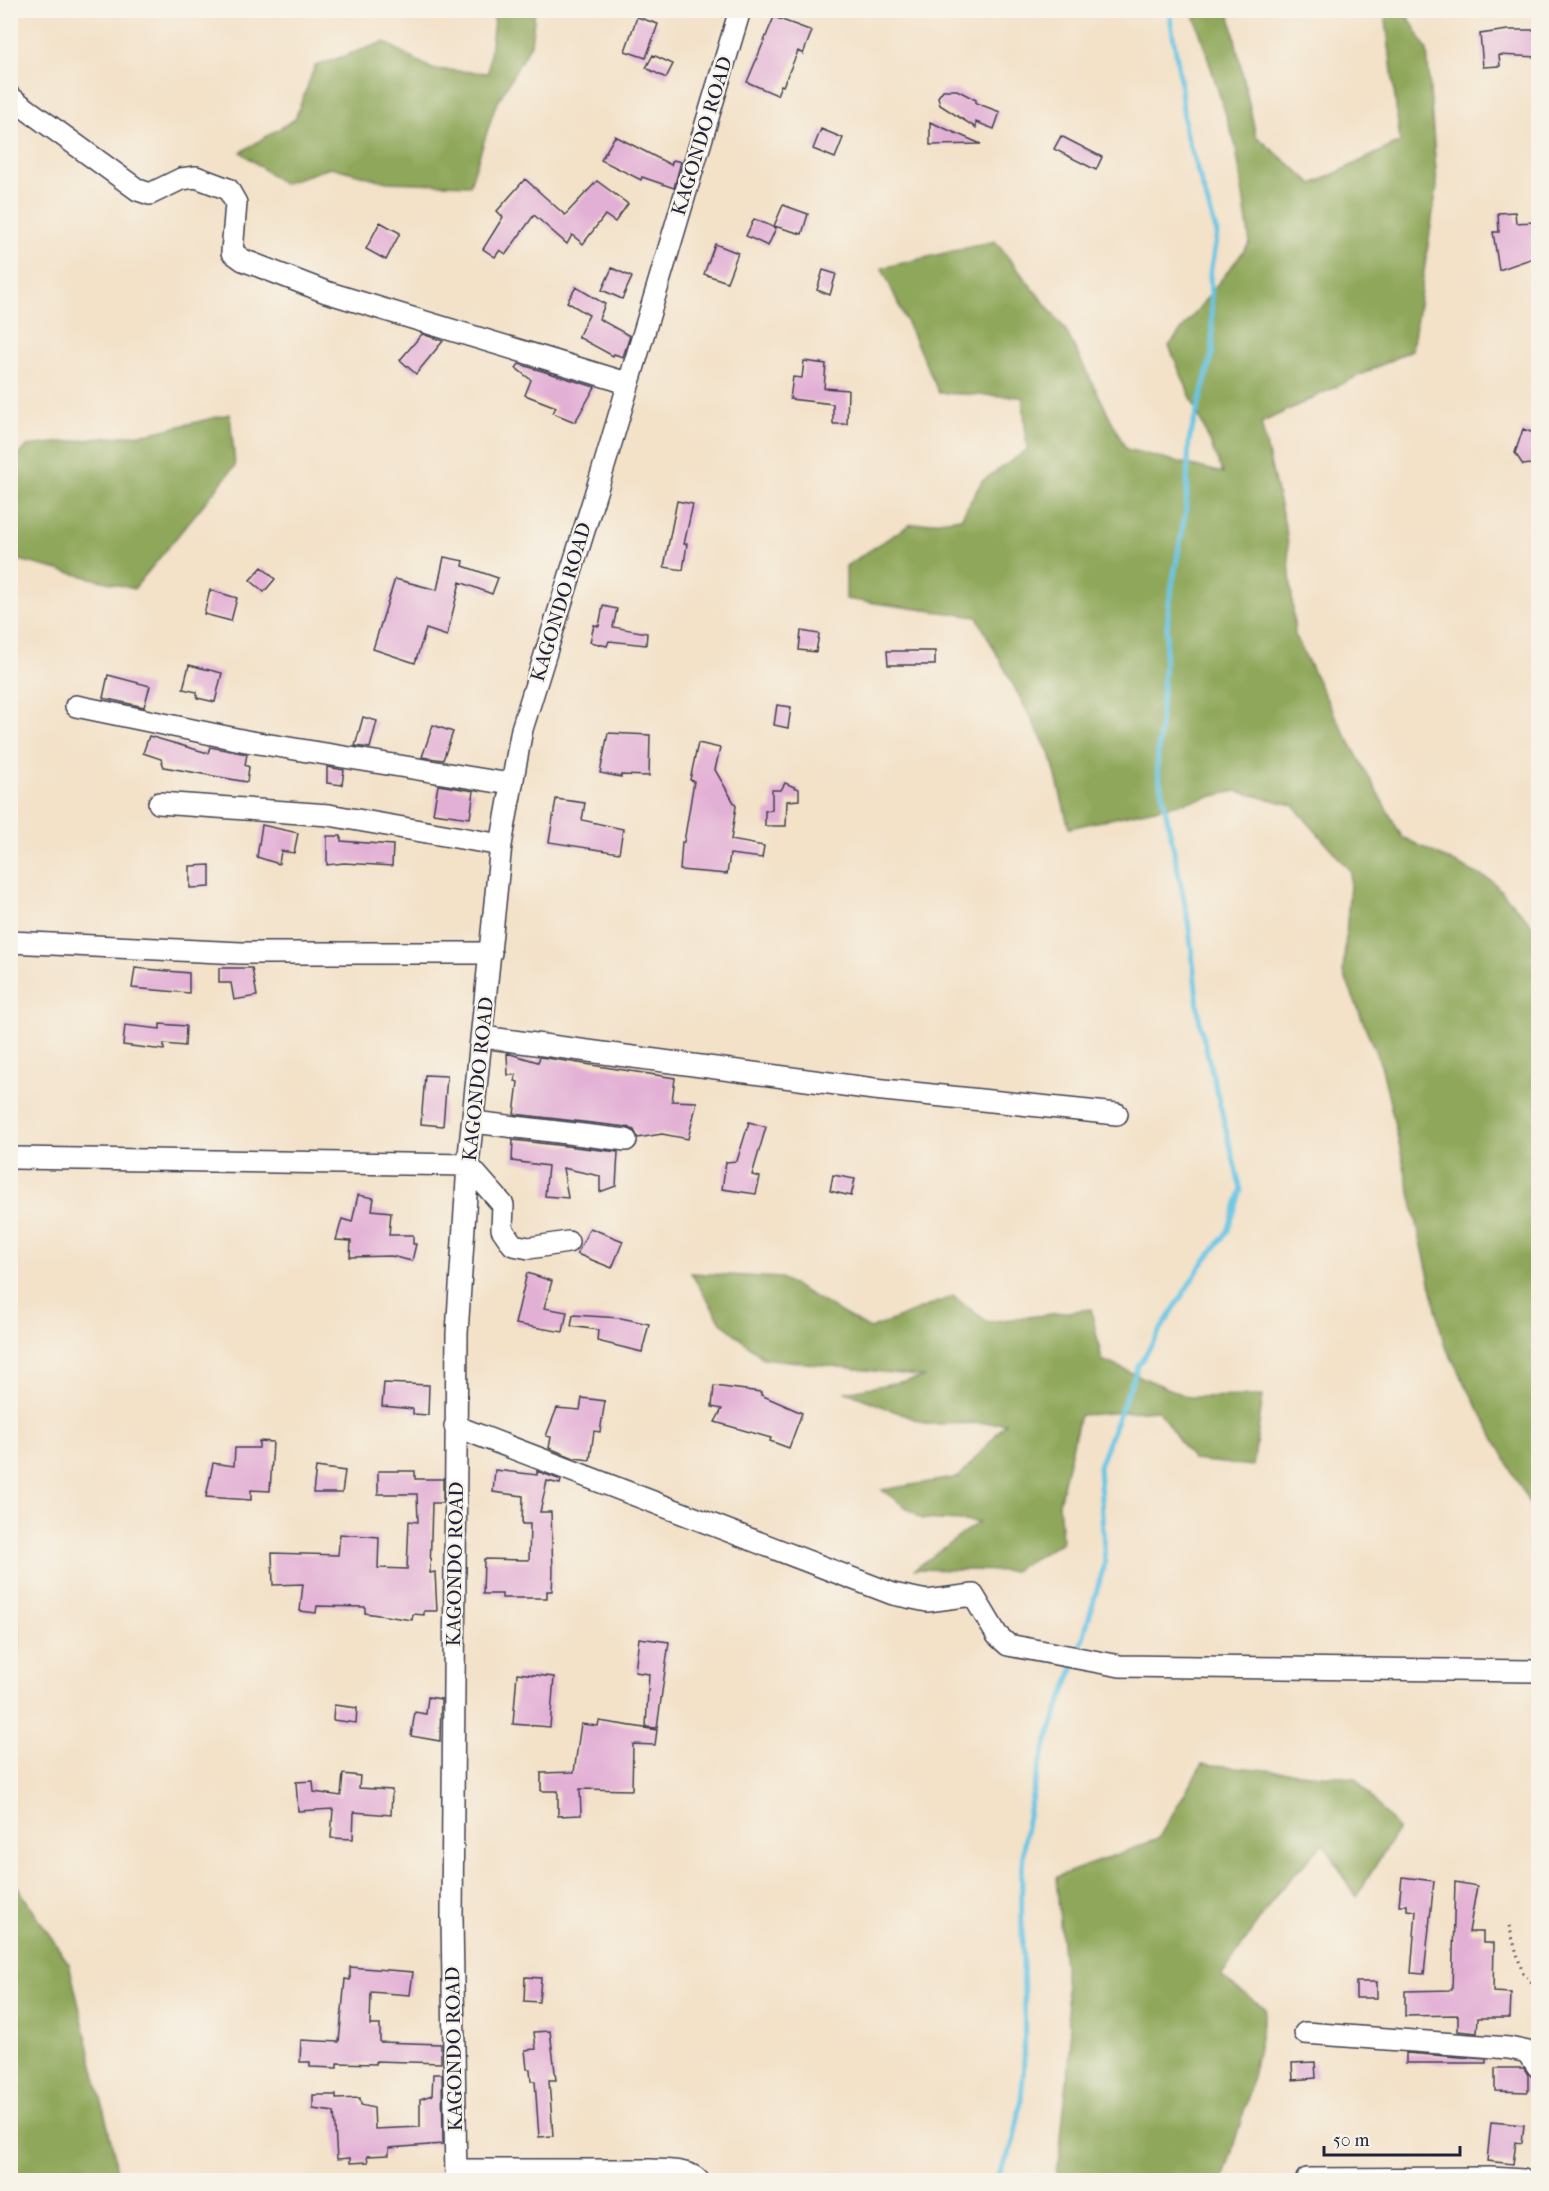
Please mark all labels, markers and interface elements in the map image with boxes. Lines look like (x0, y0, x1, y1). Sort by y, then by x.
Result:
street label: KAGONDO ROAD (667, 54, 737, 218)
street label: KAGONDO ROAD (526, 520, 596, 684)
street label: KAGONDO ROAD (458, 996, 498, 1162)
street label: KAGONDO ROAD (442, 1481, 468, 1647)
street label: KAGONDO ROAD (441, 1966, 467, 2132)
scale bar (1324, 2119, 1460, 2157)
text: 50 m (1333, 2130, 1370, 2151)

